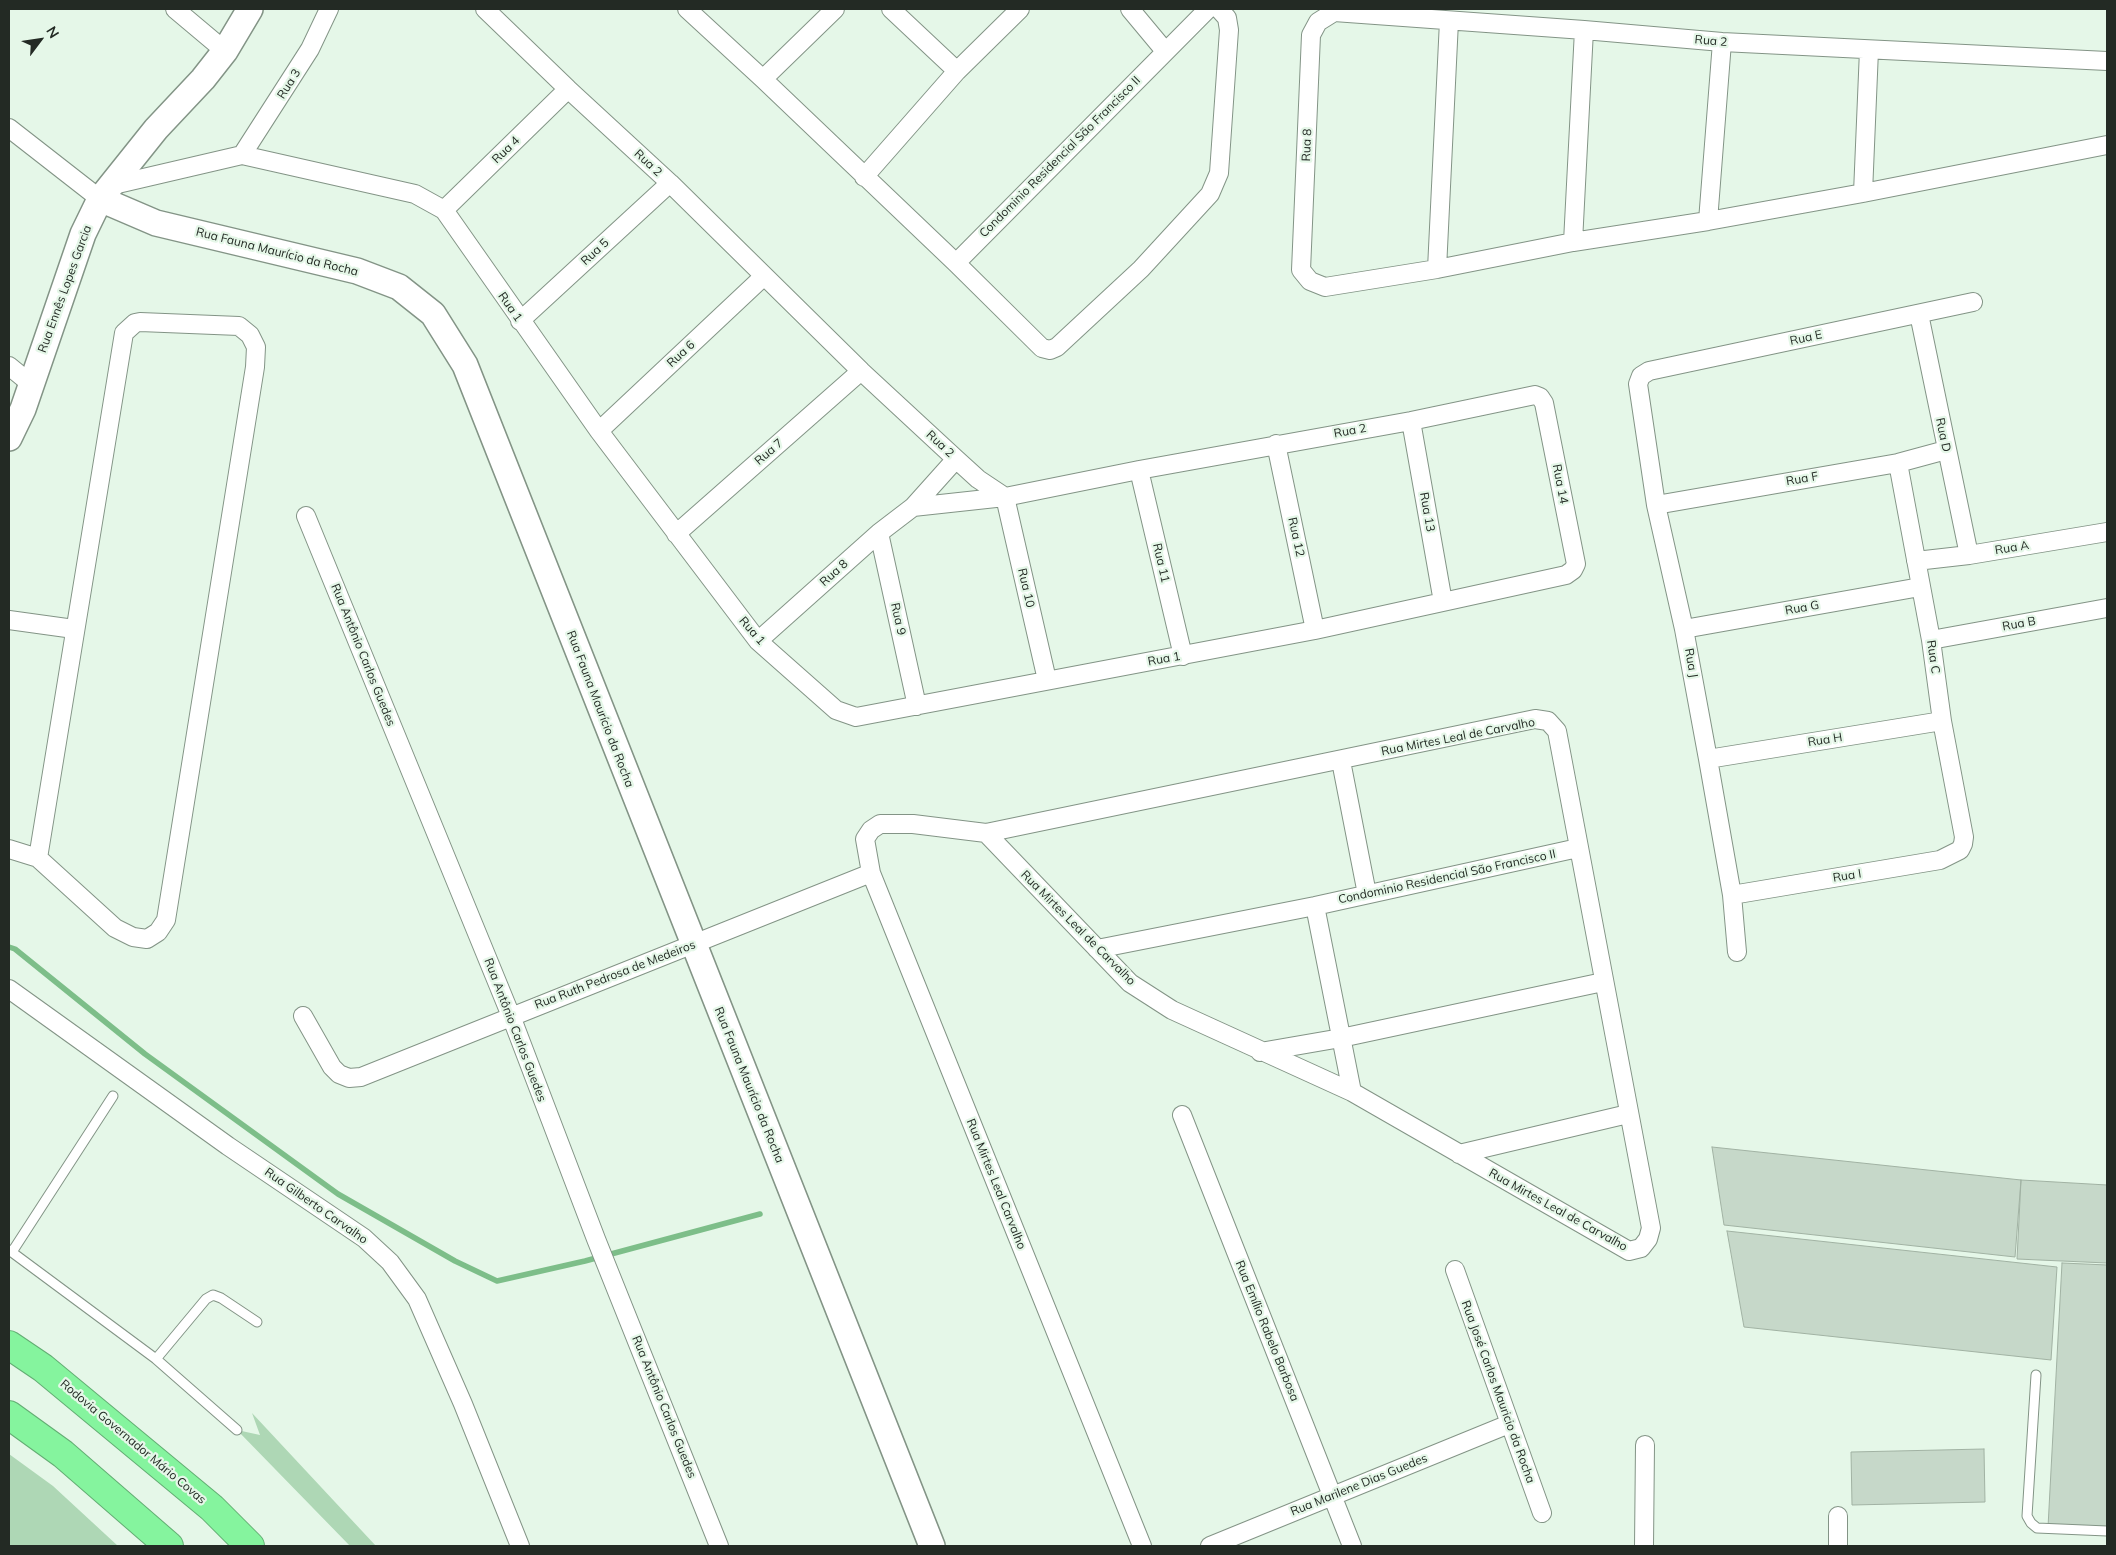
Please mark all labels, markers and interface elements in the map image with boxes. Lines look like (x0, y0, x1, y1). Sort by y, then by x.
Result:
north arrow (15, 15, 65, 65)
text: N (42, 23, 63, 41)
street label: Rua 2 (1694, 32, 1728, 50)
street label: Rua 3 (274, 66, 304, 102)
street label: Condominio Residencial São Francisco II (976, 73, 1144, 241)
street label: Rua 8 (1299, 128, 1315, 162)
street label: Rua 4 (489, 133, 523, 167)
street label: Rua 2 (631, 147, 665, 179)
street label: Rua Ennês Lopes Garcia (35, 223, 95, 355)
street label: Rua Fauna Maurício da Rocha (194, 225, 360, 279)
street label: Rua 5 (578, 236, 612, 268)
street label: Rua 1 (495, 289, 525, 325)
street label: Rua E (1789, 328, 1823, 348)
street label: Rua 6 (664, 338, 698, 370)
street label: Rua D (1932, 417, 1954, 453)
street label: Rua 2 (1333, 421, 1367, 441)
street label: Rua 2 (923, 428, 957, 460)
street label: Rua 7 (752, 436, 786, 468)
street label: Rua 14 (1549, 463, 1571, 505)
street label: Rua F (1785, 469, 1819, 489)
street label: Rua 13 (1416, 491, 1438, 533)
street label: Rua 12 (1285, 516, 1307, 558)
street label: Rua A (1994, 538, 2030, 558)
street label: Rua 11 (1149, 542, 1173, 584)
street label: Rua 8 (817, 557, 851, 589)
street label: Rua 10 (1014, 567, 1038, 609)
street label: Rua Antônio Carlos Guedes (328, 582, 398, 728)
street label: Rua G (1784, 598, 1820, 618)
street label: Rua 9 (888, 601, 908, 637)
street label: Rua 1 (736, 614, 768, 648)
street label: Rua B (2001, 614, 2037, 634)
street label: Rua Fauna Maurício da Rocha (563, 629, 637, 789)
street label: Rua C (1924, 639, 1942, 675)
street label: Rua J (1681, 647, 1701, 679)
street label: Rua 1 (1147, 649, 1181, 669)
street label: Rua Mirtes Leal de Carvalho (1380, 715, 1536, 759)
street label: Rua H (1807, 730, 1843, 750)
street label: Condominio Residencial São Francisco II (1337, 847, 1557, 907)
street label: Rua I (1832, 867, 1862, 885)
street label: Rua Mirtes Leal de Carvalho (1018, 868, 1138, 988)
street label: Rua Ruth Pedrosa de Medeiros (533, 938, 697, 1012)
street label: Rua Antônio Carlos Guedes (481, 956, 549, 1104)
street label: Rua Fauna Maurício da Rocha (711, 1005, 787, 1165)
street label: Rua Mirtes Leal Carvalho (963, 1117, 1029, 1251)
street label: Rua Gilberto Carvalho (262, 1165, 370, 1247)
street label: Rua Mirtes Leal de Carvalho (1486, 1166, 1630, 1254)
street label: Rua Emílio Rabelo Barbosa (1232, 1258, 1302, 1404)
street label: Rua José Carlos Mauricio da Rocha (1458, 1299, 1538, 1485)
street label: Rua Antônio Carlos Guedes (629, 1334, 699, 1480)
street label: Rodovia Governador Mário Covas (57, 1377, 209, 1507)
street label: Rua Marilene Dias Guedes (1288, 1451, 1430, 1519)

